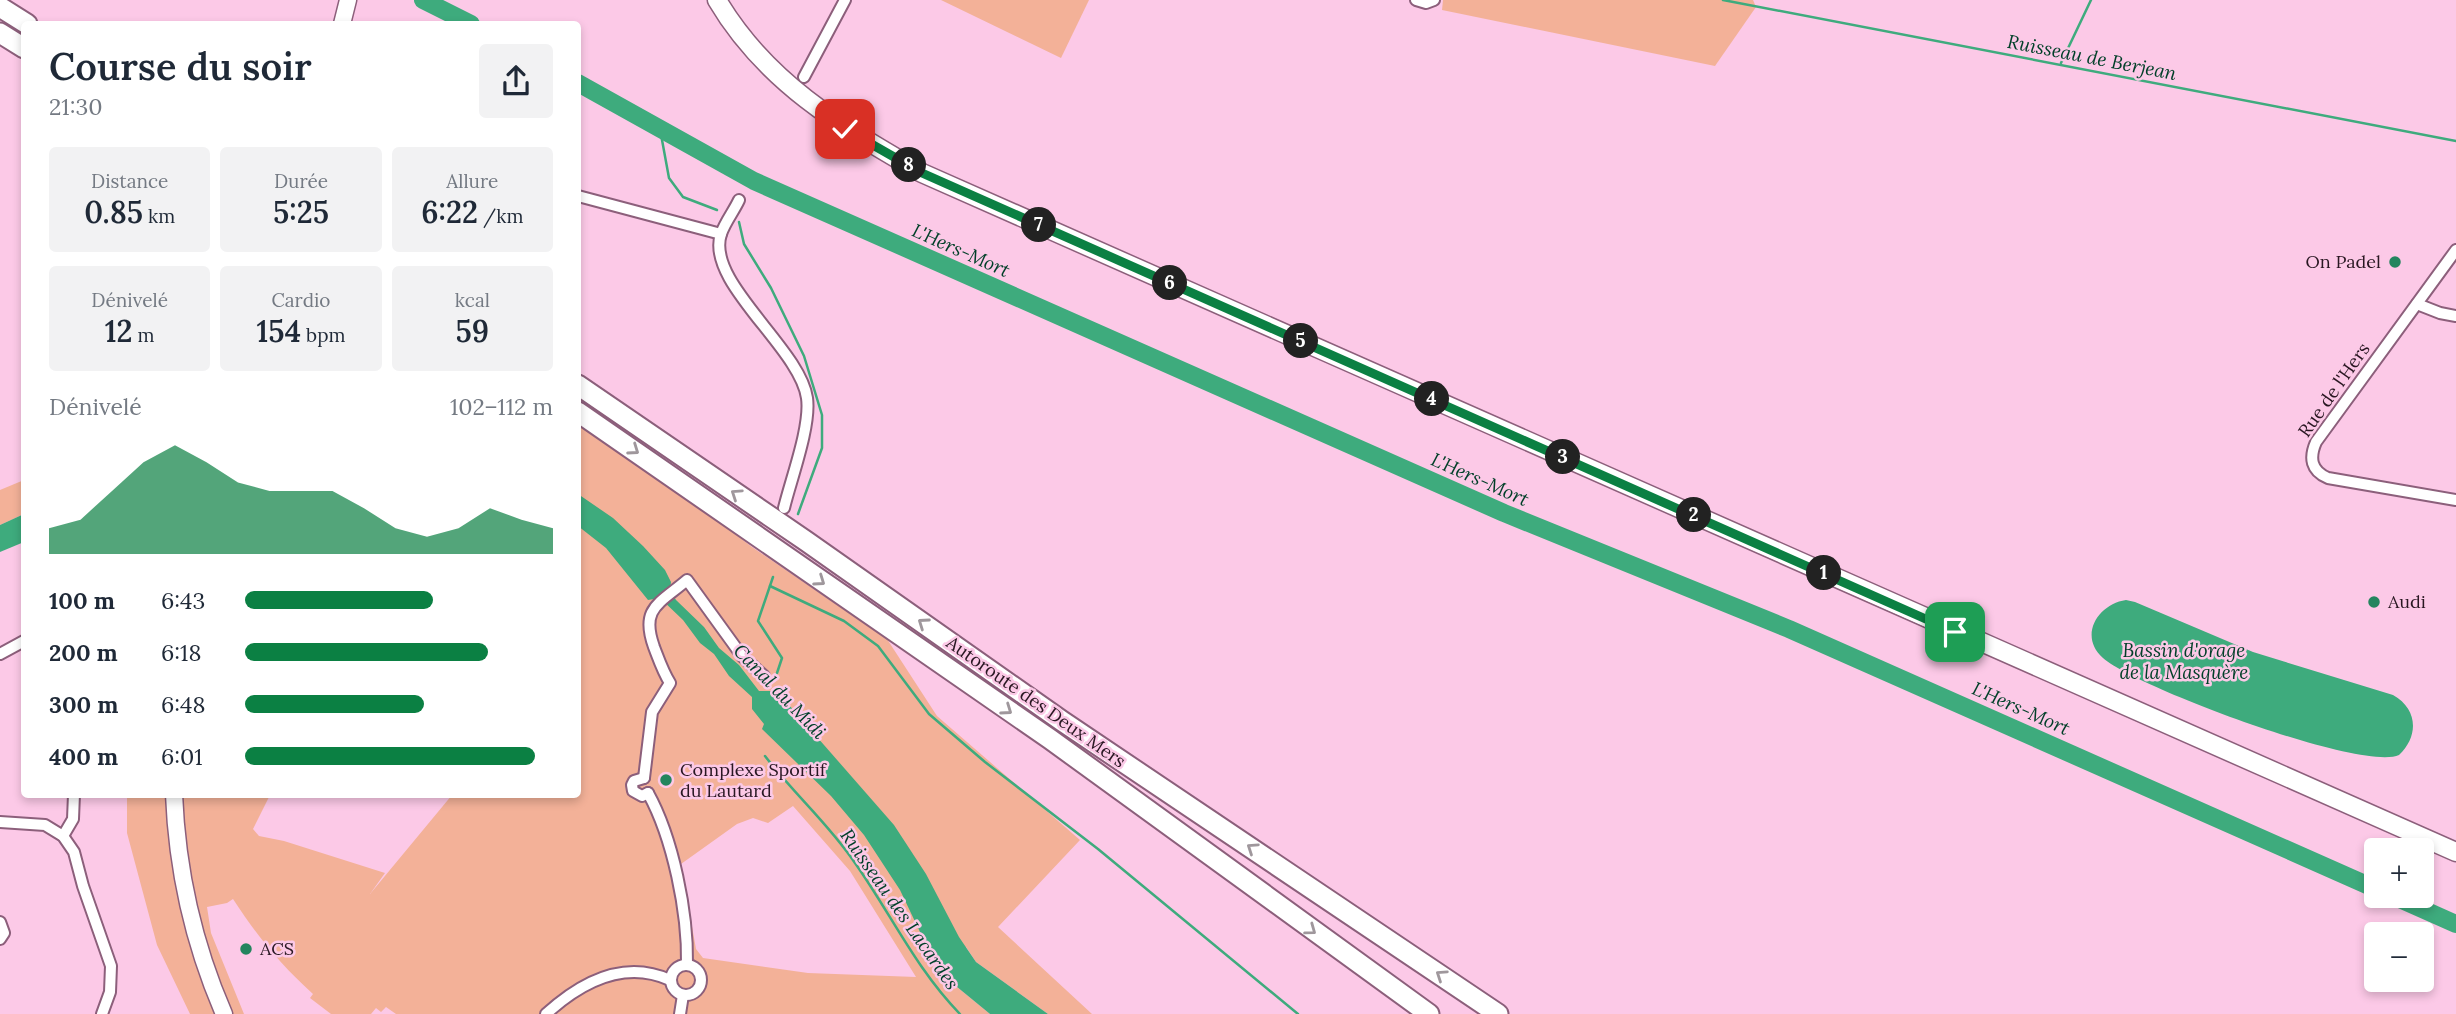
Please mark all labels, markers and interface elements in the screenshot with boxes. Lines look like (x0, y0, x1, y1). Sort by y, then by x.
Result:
water label: Ruisseau de Berjean (2005, 29, 2179, 85)
text: Course du soir (49, 42, 312, 90)
button: share (479, 44, 553, 118)
text: 21:30 (49, 92, 103, 121)
pin (815, 99, 875, 159)
icon: check (826, 110, 864, 148)
pin: 8 (892, 148, 926, 182)
text: 8 (903, 152, 914, 176)
text: Distance (91, 169, 168, 193)
text: Durée (274, 169, 328, 193)
text: Allure (446, 169, 498, 193)
text: 0.85 (84, 193, 143, 231)
text: 5:25 (273, 193, 329, 231)
text: 6:22 (421, 193, 478, 231)
text: km (143, 204, 175, 228)
text: /km (478, 204, 523, 228)
pin: 7 (1021, 208, 1056, 243)
text: 7 (1034, 212, 1043, 236)
water label: L'Hers-Mort (908, 218, 1014, 282)
place label: On Padel (2306, 250, 2381, 273)
marker: On Padel (2387, 254, 2403, 270)
pin: 6 (1152, 266, 1188, 300)
text: 6 (1164, 270, 1175, 294)
text: Dénivelé (91, 288, 168, 312)
text: Cardio (271, 288, 330, 312)
text: kcal (455, 288, 490, 312)
text: 12 (105, 312, 133, 350)
text: 154 (257, 312, 301, 350)
text: 59 (456, 312, 489, 350)
text: m (133, 323, 155, 347)
text: bpm (301, 323, 345, 347)
pin: 5 (1284, 324, 1318, 358)
text: 5 (1295, 328, 1306, 352)
street label: Rue de l'Hers (2293, 338, 2375, 441)
pin: 4 (1414, 382, 1450, 416)
text: 4 (1426, 386, 1437, 410)
text: Dénivelé (49, 392, 142, 421)
text: 102–112 m (450, 392, 553, 421)
pin: 3 (1546, 440, 1580, 475)
one-way arrow (626, 442, 639, 454)
text: 3 (1557, 444, 1568, 468)
water label: L'Hers-Mort (1427, 447, 1533, 511)
one-way arrow (731, 489, 744, 502)
pin: 2 (1676, 498, 1712, 532)
text: 2 (1688, 502, 1699, 526)
pin: 1 (1806, 556, 1842, 590)
text: 1 (1820, 560, 1827, 584)
one-way arrow (812, 573, 825, 585)
text: 100 m (49, 586, 115, 615)
text: 6:43 (161, 586, 205, 615)
place label: Audi (2387, 590, 2426, 613)
marker: Audi (2366, 594, 2382, 610)
pin (1925, 602, 1985, 662)
icon: arrive (1936, 613, 1974, 651)
one-way arrow (918, 619, 931, 631)
street label: Autoroute des Deux Mers (941, 630, 1131, 772)
text: 200 m (49, 638, 118, 667)
text: 6:18 (161, 638, 201, 667)
water label: Canal du Midi (729, 638, 831, 744)
water label: Bassin d'orage de la Masquère (2120, 638, 2248, 684)
water label: L'Hers-Mort (1968, 676, 2074, 740)
text: 300 m (49, 690, 118, 719)
text: 6:48 (161, 690, 205, 719)
one-way arrow (1000, 702, 1013, 715)
text: 400 m (49, 742, 118, 771)
text: 6:01 (161, 742, 203, 771)
place label: Complexe Sportif du Lautard (680, 758, 828, 802)
marker: Complexe Sportif du Lautard (658, 772, 674, 788)
water label: Ruisseau des Lacardes (835, 824, 965, 994)
map controls (2364, 838, 2434, 992)
button: + (2364, 838, 2434, 908)
one-way arrow (1247, 844, 1260, 857)
one-way arrow (1303, 921, 1316, 934)
button: − (2364, 922, 2434, 992)
place label: ACS (259, 937, 294, 960)
marker: ACS (238, 941, 254, 957)
one-way arrow (1436, 970, 1449, 983)

